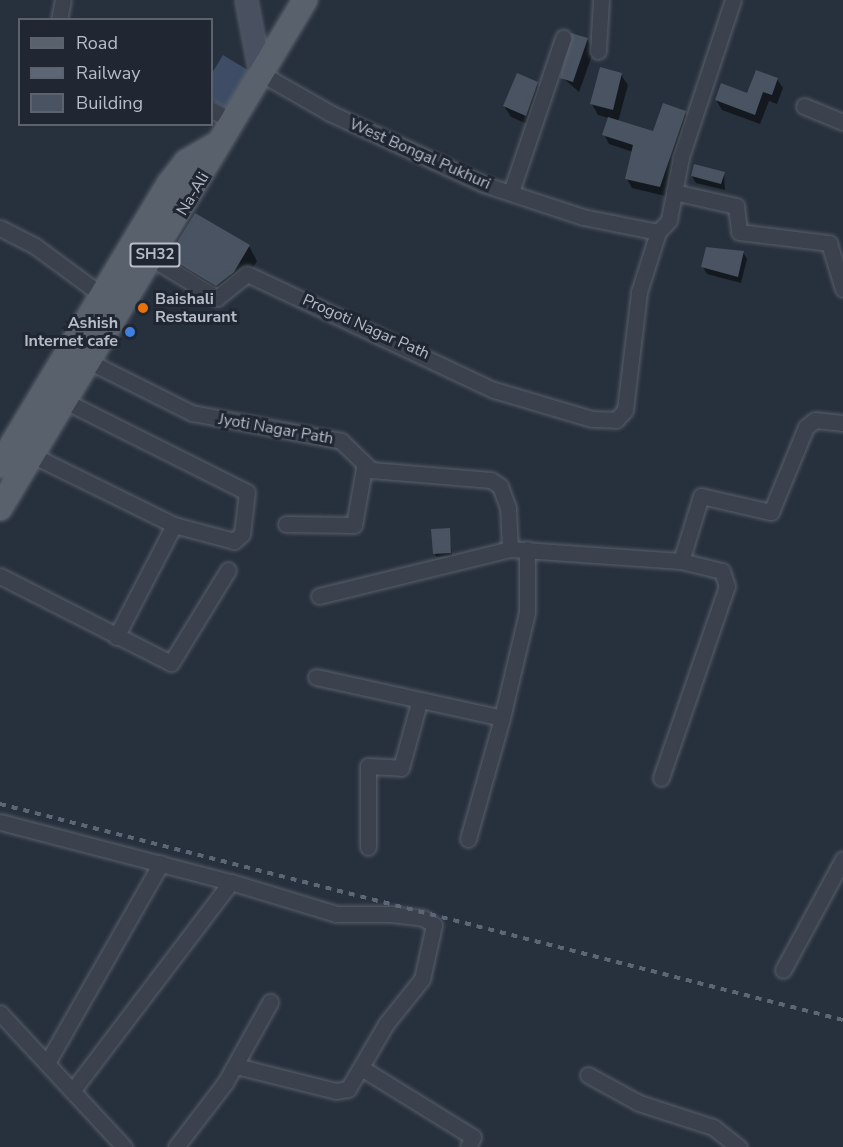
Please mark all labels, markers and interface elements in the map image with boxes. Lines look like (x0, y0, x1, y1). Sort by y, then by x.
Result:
legend (18, 18, 213, 126)
text: Road (76, 31, 118, 55)
text: Railway (76, 61, 141, 85)
text: Building (76, 91, 143, 115)
street label: West Bongal Pukhuri (346, 114, 494, 194)
street label: Na-Ali (173, 169, 213, 219)
road number: SH32 (128, 243, 182, 267)
place label: Baishali Restaurant (155, 289, 237, 327)
street label: Progoti Nagar Path (300, 290, 432, 364)
marker: Baishali Restaurant (136, 301, 150, 315)
place label: Ashish Internet cafe (24, 313, 118, 351)
marker: Ashish Internet cafe (123, 325, 137, 339)
street label: Jyoti Nagar Path (217, 409, 335, 449)

